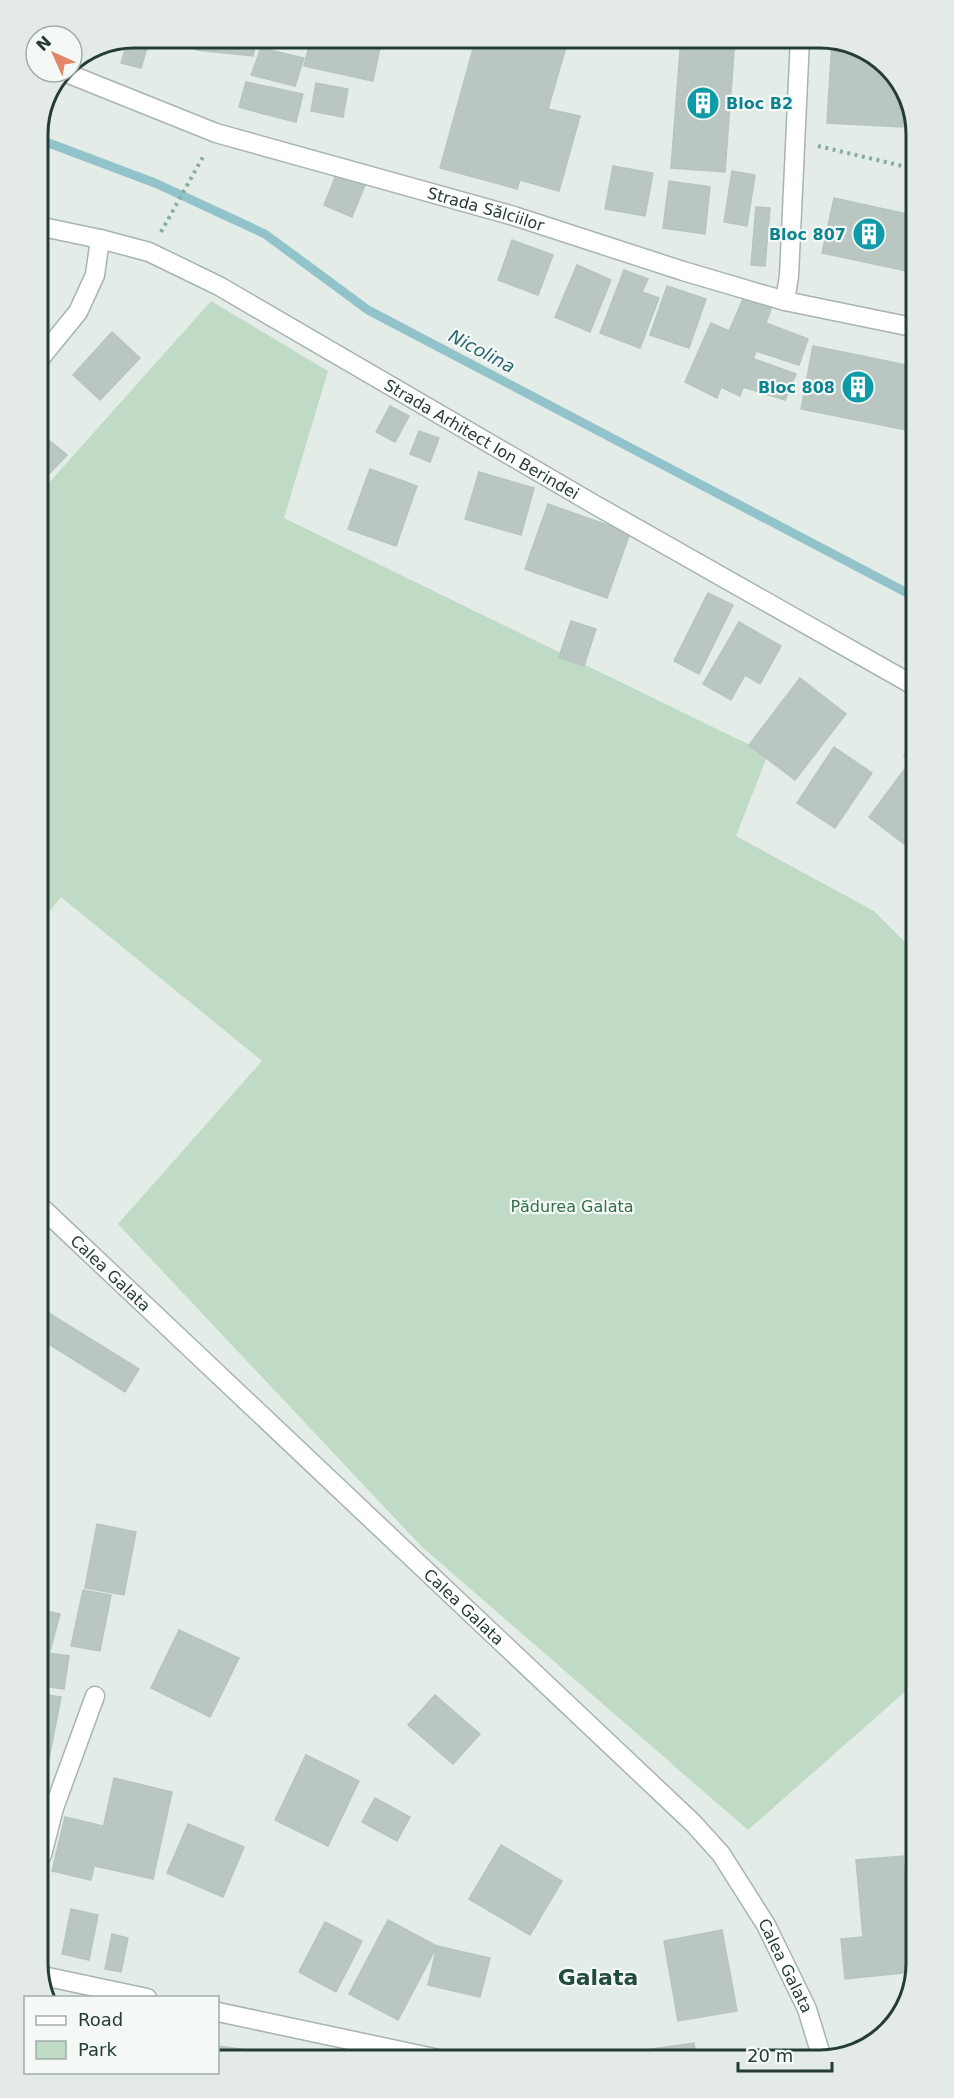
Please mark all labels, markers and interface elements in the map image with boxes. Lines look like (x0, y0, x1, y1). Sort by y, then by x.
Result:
north arrow (24, 24, 84, 84)
text: N (32, 32, 55, 55)
building icon: Bloc B2 (685, 85, 721, 121)
place label: Bloc B2 (726, 94, 793, 113)
street label: Strada Sălciilor (425, 183, 547, 235)
building icon: Bloc 807 (851, 216, 887, 252)
place label: Bloc 807 (769, 225, 846, 244)
water label: Nicolina (445, 325, 519, 377)
building icon: Bloc 808 (840, 369, 876, 405)
street label: Strada Arhitect Ion Berindei (381, 375, 583, 503)
place label: Bloc 808 (758, 378, 835, 397)
park label: Pădurea Galata (510, 1197, 634, 1216)
street label: Calea Galata (67, 1231, 155, 1315)
street label: Calea Galata (420, 1564, 508, 1649)
street label: Calea Galata (755, 1915, 817, 2016)
district label: Galata (558, 1965, 638, 1990)
legend (24, 1996, 219, 2074)
text: Road (78, 2009, 123, 2030)
scale bar (738, 2035, 832, 2073)
text: Park (78, 2039, 117, 2060)
text: 20 m (747, 2045, 793, 2066)

